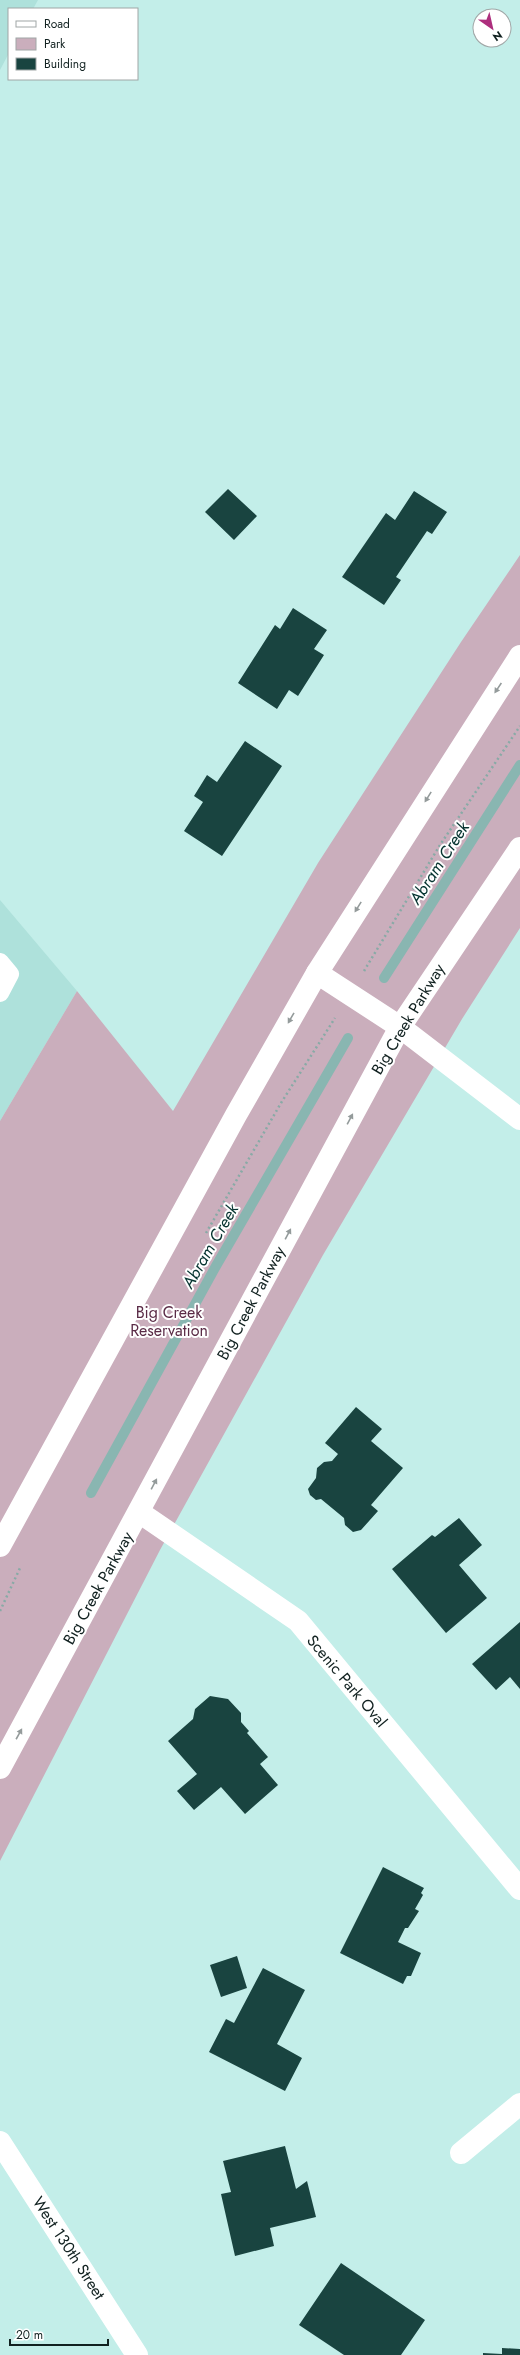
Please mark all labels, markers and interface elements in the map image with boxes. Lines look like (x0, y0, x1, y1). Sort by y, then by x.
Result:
legend (8, 8, 138, 80)
north arrow (472, 8, 512, 48)
text: Road (44, 15, 70, 33)
text: N (489, 27, 506, 45)
text: Park (44, 35, 66, 53)
text: Building (44, 55, 86, 73)
one-way arrow (494, 683, 502, 693)
one-way arrow (424, 791, 431, 803)
water label: Abram Creek (403, 816, 475, 910)
one-way arrow (354, 902, 362, 912)
street label: Big Creek Parkway (366, 958, 451, 1079)
one-way arrow (287, 1012, 294, 1024)
one-way arrow (347, 1113, 353, 1125)
water label: Abram Creek (176, 1199, 244, 1294)
one-way arrow (285, 1228, 292, 1240)
street label: Big Creek Parkway (211, 1241, 291, 1364)
park label: Big Creek Reservation (130, 1301, 208, 1342)
one-way arrow (151, 1478, 157, 1490)
street label: Big Creek Parkway (57, 1527, 139, 1649)
street label: Scenic Park Oval (301, 1630, 393, 1732)
one-way arrow (15, 1728, 22, 1740)
street label: West 130th Street (27, 2192, 111, 2304)
scale bar (10, 2321, 108, 2347)
text: 20 m (16, 2326, 43, 2344)

